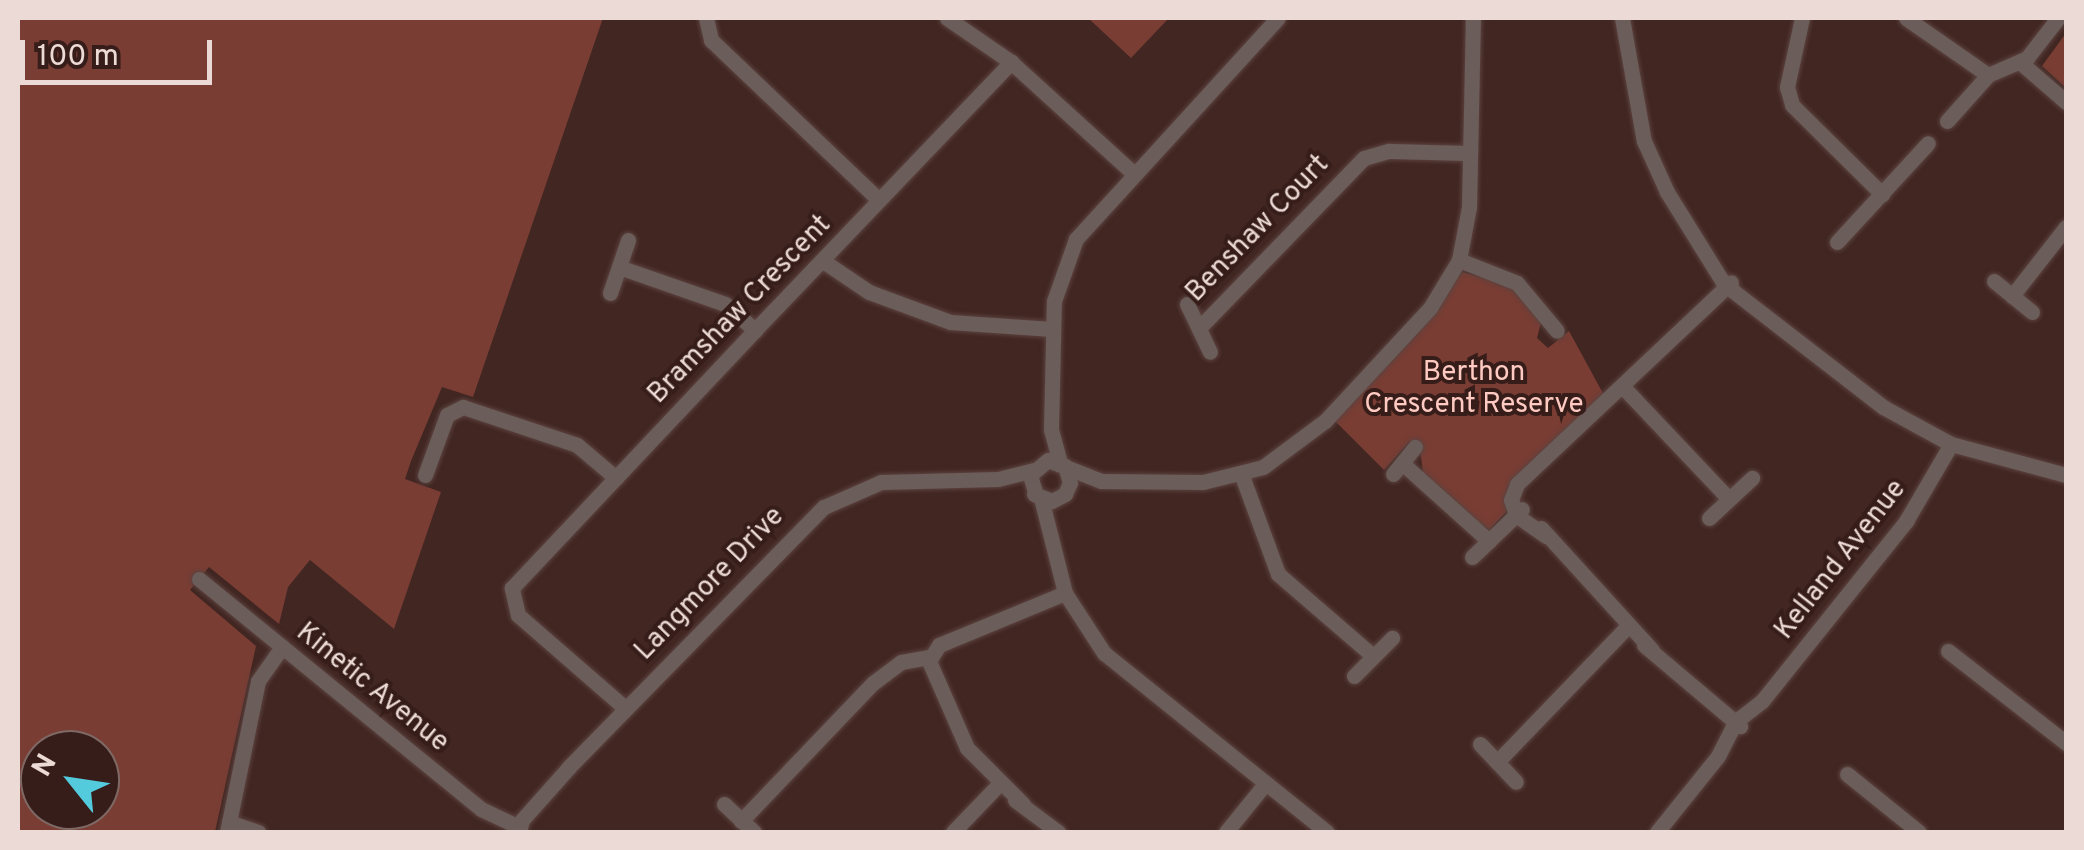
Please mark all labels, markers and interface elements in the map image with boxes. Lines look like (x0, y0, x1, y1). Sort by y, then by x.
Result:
scale bar (25, 20, 218, 82)
text: 100 m (37, 39, 119, 76)
street label: Benshaw Court (1179, 148, 1337, 310)
street label: Bramshaw Crescent (641, 209, 839, 411)
park label: Berthon Crescent Reserve (1364, 356, 1584, 422)
street label: Kelland Avenue (1768, 473, 1914, 647)
street label: Langmore Drive (628, 500, 792, 668)
street label: Kinetic Avenue (288, 616, 456, 760)
north arrow (20, 730, 120, 830)
text: N (25, 748, 66, 784)

